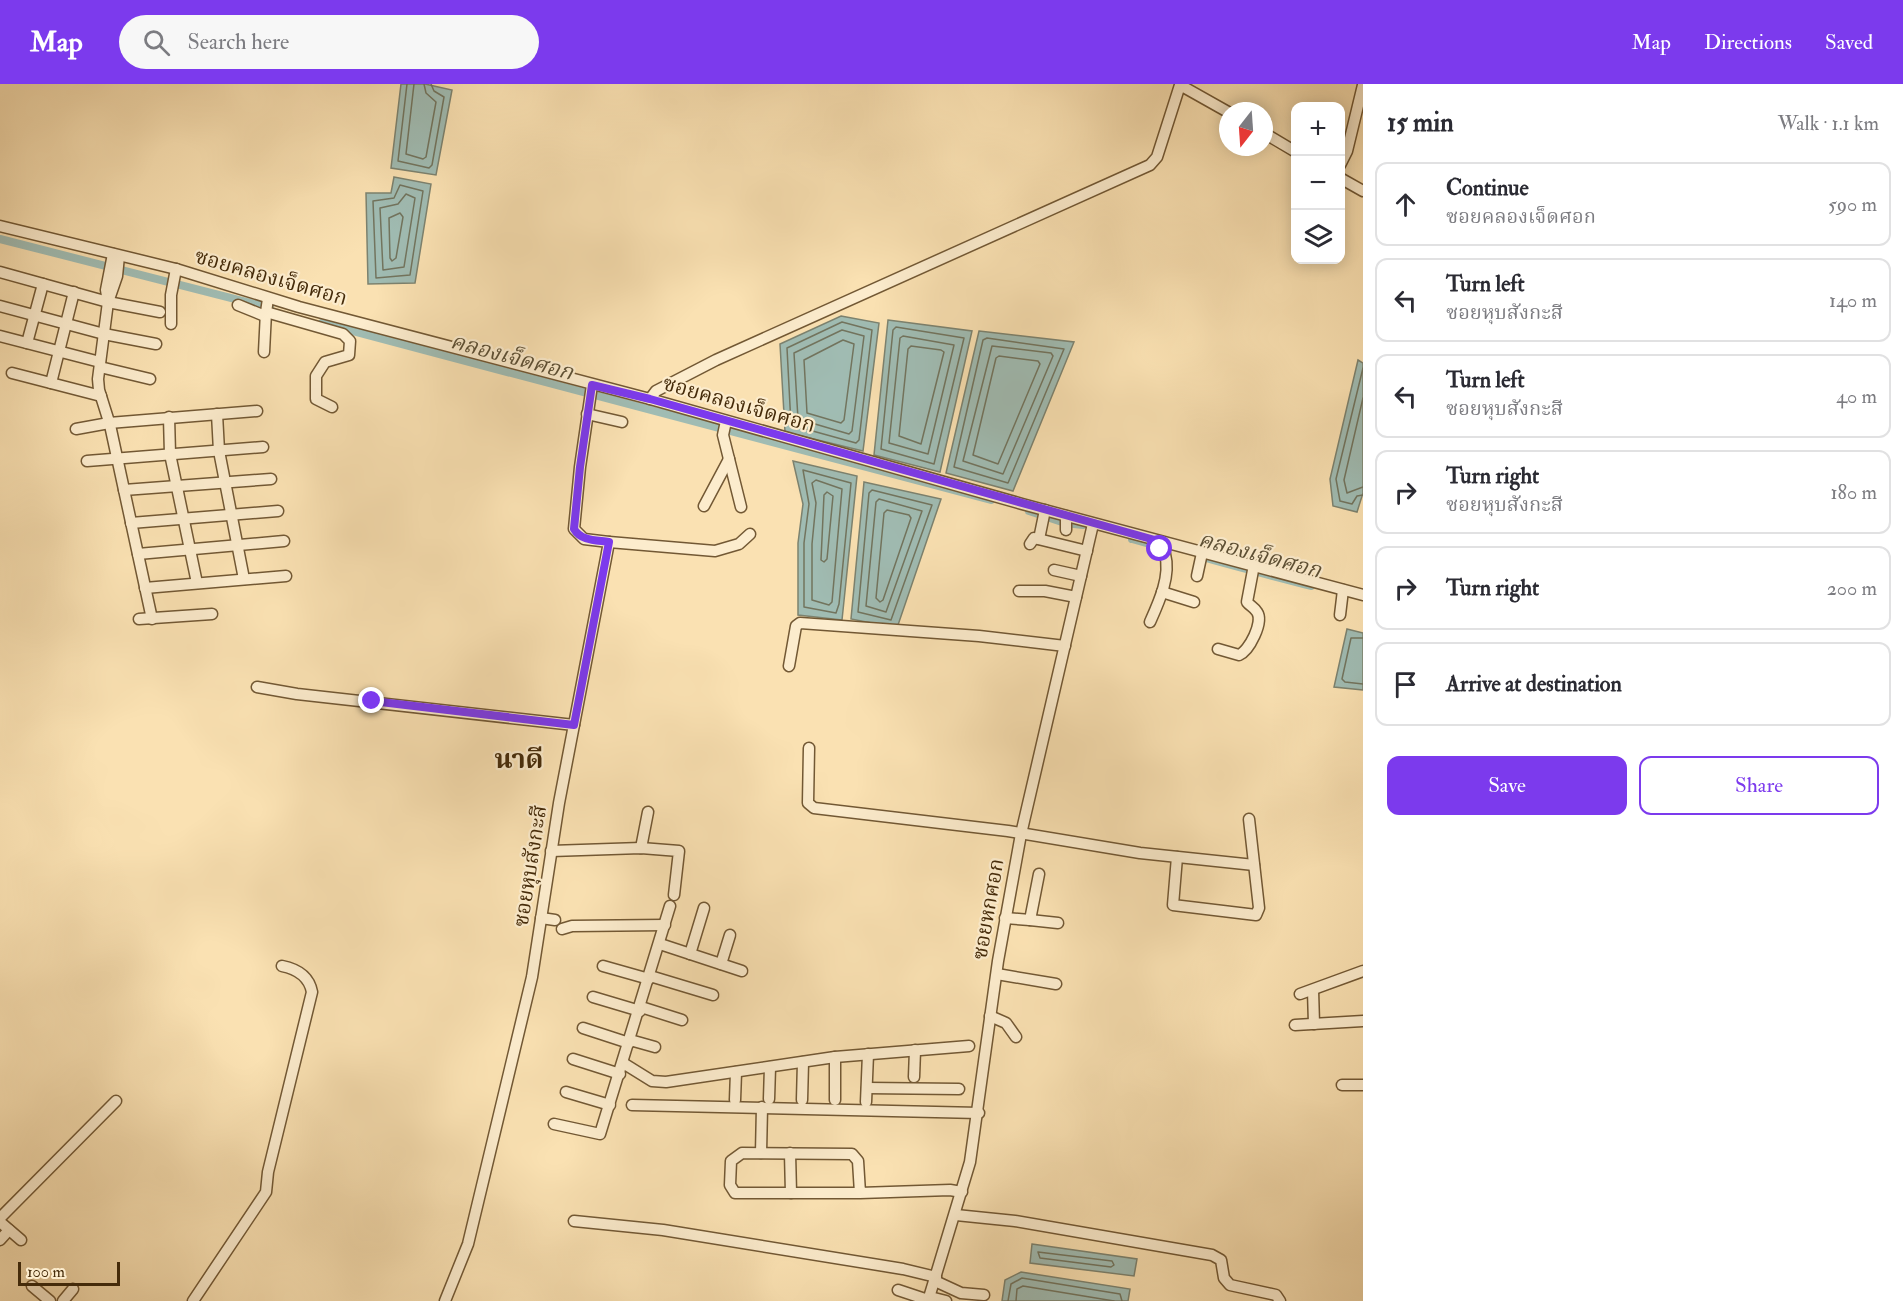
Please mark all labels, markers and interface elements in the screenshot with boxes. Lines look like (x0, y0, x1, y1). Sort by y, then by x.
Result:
search box (119, 15, 539, 69)
text: Map (30, 25, 83, 60)
icon: search (140, 26, 173, 59)
text: Search here (188, 28, 289, 56)
text: Map (1631, 29, 1671, 56)
text: Directions (1704, 29, 1792, 56)
text: Saved (1825, 29, 1873, 56)
north arrow (1219, 102, 1273, 156)
map controls (1291, 102, 1345, 264)
button: + (1291, 102, 1345, 156)
text: 15 min (1387, 107, 1454, 139)
text: Walk · 1.1 km (1778, 111, 1879, 136)
button: − (1291, 156, 1345, 210)
text: Continue (1446, 174, 1529, 202)
icon: ahead (1389, 188, 1422, 221)
text: 590 m (1828, 192, 1877, 217)
text: ซอยคลองเจ็ดศอก (1446, 204, 1596, 229)
button: layers (1291, 210, 1345, 264)
street label: ซอยคลองเจ็ดศอก (191, 243, 350, 312)
text: Turn left (1446, 270, 1525, 298)
icon: left (1389, 284, 1422, 317)
text: 140 m (1829, 288, 1877, 313)
text: ซอยหุบสังกะสี (1446, 300, 1563, 325)
water label: คลองเจ็ดศอก (447, 327, 577, 387)
text: Turn left (1446, 366, 1525, 394)
street label: ซอยคลองเจ็ดศอก (659, 370, 818, 439)
icon: left (1389, 380, 1422, 413)
text: 40 m (1836, 384, 1877, 409)
text: ซอยหุบสังกะสี (1446, 396, 1563, 421)
text: Turn right (1446, 462, 1539, 490)
icon: right (1389, 476, 1422, 509)
text: 180 m (1830, 480, 1877, 505)
text: ซอยหุบสังกะสี (1446, 492, 1563, 517)
water label: คลองเจ็ดศอก (1195, 525, 1325, 585)
route start (1146, 535, 1172, 561)
icon: right (1389, 572, 1422, 605)
text: Turn right (1446, 574, 1539, 602)
text: 200 m (1827, 576, 1877, 601)
icon: arrive (1389, 668, 1422, 701)
text: Arrive at destination (1446, 670, 1622, 698)
route end (358, 687, 384, 713)
district label: นาดี (494, 743, 544, 776)
button: Save (1387, 756, 1627, 815)
button: Share (1639, 756, 1879, 815)
street label: ซอยหุบสังกะสี (508, 803, 553, 929)
street label: ซอยหกศอก (966, 856, 1011, 962)
scale bar (18, 1259, 120, 1286)
text: 100 m (27, 1262, 65, 1282)

